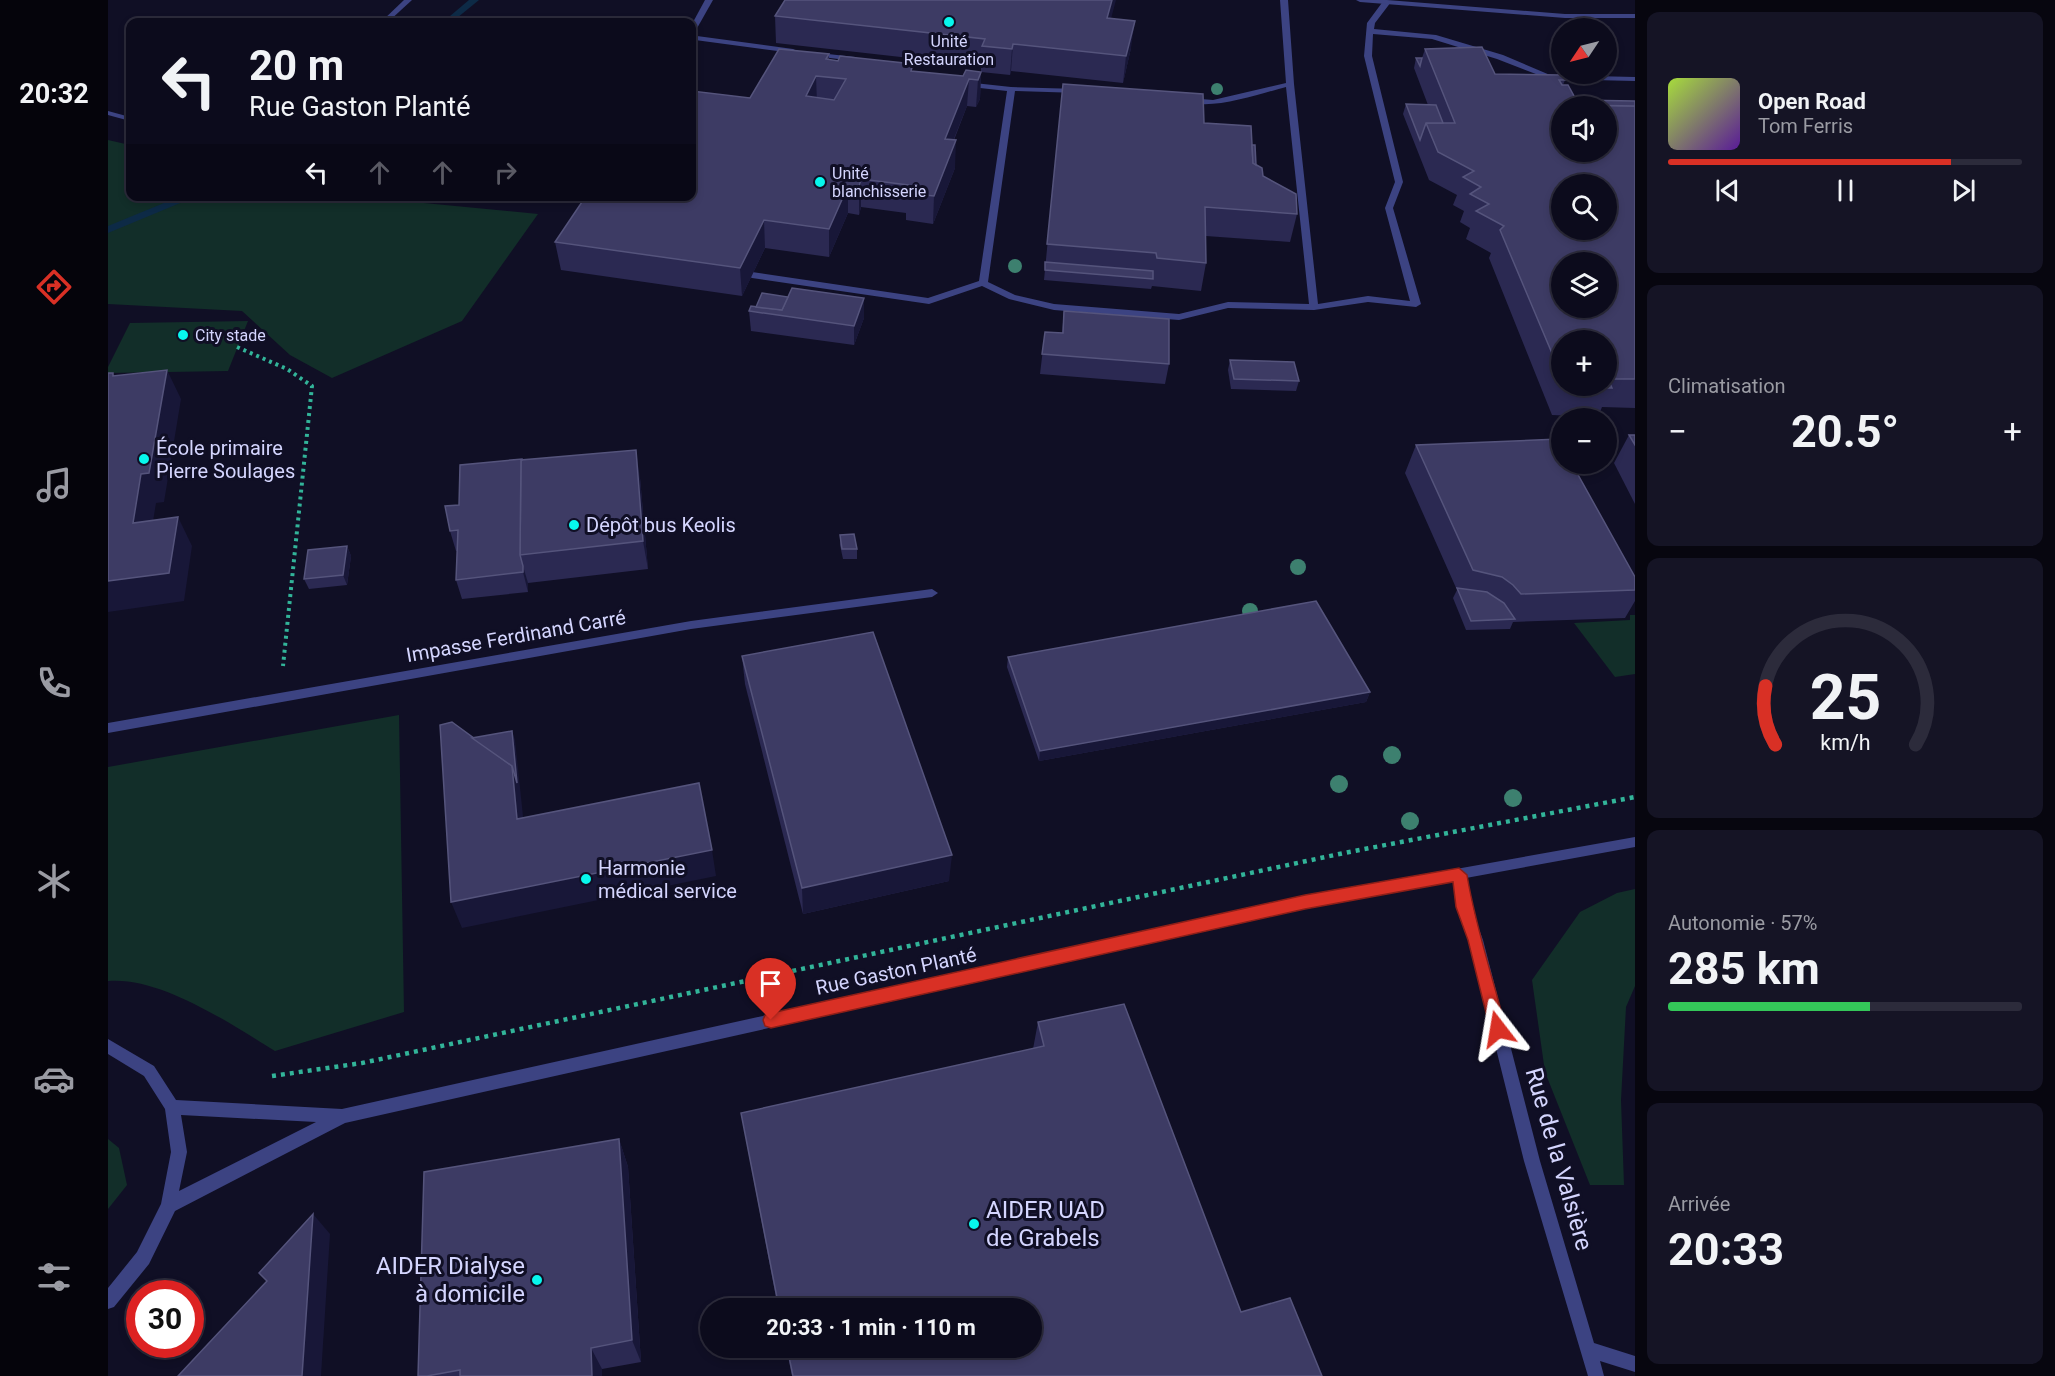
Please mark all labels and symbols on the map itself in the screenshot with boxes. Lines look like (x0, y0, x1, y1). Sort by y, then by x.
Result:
marker: Unité Restauration (942, 15, 956, 29)
north arrow (1551, 18, 1617, 84)
place label: Unité Restauration (904, 32, 994, 69)
place label: Unité blanchisserie (832, 164, 926, 201)
marker: Unité blanchisserie (813, 175, 827, 189)
place label: City stade (195, 326, 266, 345)
marker: City stade (176, 328, 190, 342)
place label: École primaire Pierre Soulages (156, 436, 295, 483)
marker: École primaire Pierre Soulages (137, 452, 151, 466)
place label: Dépôt bus Keolis (586, 513, 736, 537)
marker: Dépôt bus Keolis (567, 518, 581, 532)
street label: Impasse Ferdinand Carré (404, 605, 628, 667)
place label: Harmonie médical service (598, 856, 737, 903)
marker: Harmonie médical service (579, 872, 593, 886)
street label: Rue Gaston Planté (813, 942, 979, 1000)
pin (745, 958, 796, 1020)
position arrow (1466, 997, 1530, 1061)
street label: Rue de la Valsière (1519, 1064, 1599, 1254)
place label: AIDER UAD de Grabels (986, 1196, 1105, 1252)
marker: AIDER UAD de Grabels (967, 1217, 981, 1231)
place label: AIDER Dialyse à domicile (376, 1252, 525, 1308)
marker: AIDER Dialyse à domicile (530, 1273, 544, 1287)
speed limit sign: 30 (126, 1280, 204, 1358)

